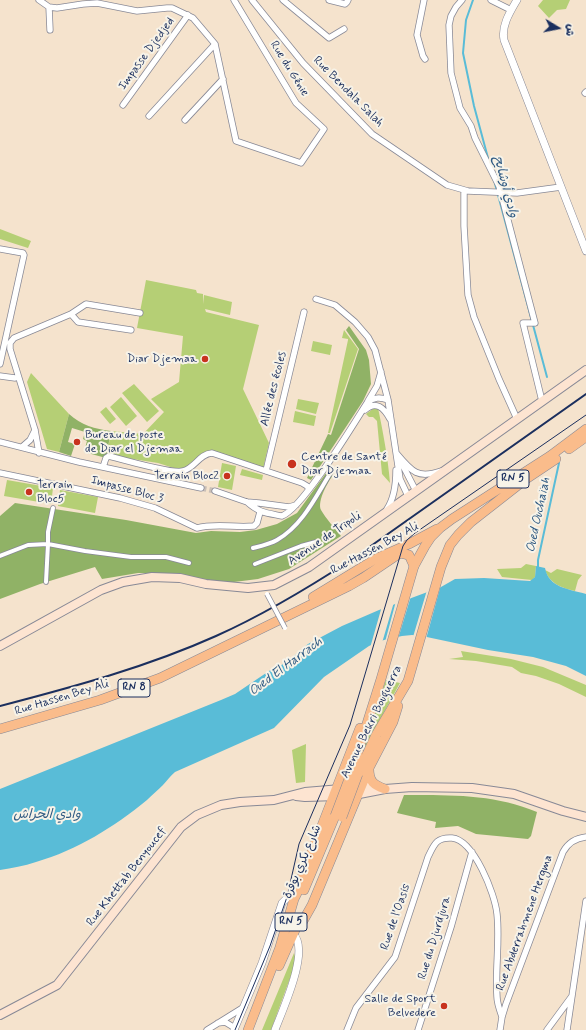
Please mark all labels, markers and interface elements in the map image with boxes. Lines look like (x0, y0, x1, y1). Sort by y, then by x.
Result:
north arrow (538, 8, 578, 48)
street label: Impasse Djedjed (116, 15, 178, 93)
text: ش (562, 23, 578, 37)
street label: Rue du Génie (266, 39, 312, 99)
street label: Rue Bendala Salah (310, 54, 386, 130)
water label: وادي أوشايح (489, 154, 521, 220)
street label: Allée des écoles (258, 350, 290, 428)
place label: Diar Djemaa (127, 352, 197, 366)
marker: Diar Djemaa (200, 354, 210, 364)
place label: Bureau de poste de Diar el Djemaa (85, 428, 182, 456)
marker: Bureau de poste de Diar el Djemaa (72, 437, 82, 447)
place label: Centre de Santé Diar Djemaa (301, 450, 387, 478)
marker: Centre de Santé Diar Djemaa (286, 458, 298, 470)
place label: Terrain Bloc2 (154, 469, 219, 483)
road number: RN 5 (497, 470, 529, 488)
marker: Terrain Bloc2 (222, 471, 232, 481)
street label: Impasse Bloc 3 (89, 473, 165, 507)
water label: Oued Ouchaïah (523, 476, 555, 554)
place label: Terrain Bloc5 (37, 478, 73, 506)
marker: Terrain Bloc5 (24, 487, 34, 497)
street label: Avenue de Tripoli (286, 509, 364, 569)
street label: Rue Hassen Bey Ali (329, 520, 421, 578)
water label: Oued El Harrach (246, 634, 326, 700)
street label: Avenue Bekri Bouguerra (338, 663, 406, 781)
street label: Rue Hassen Bey Ali (13, 677, 111, 719)
road number: RN 8 (118, 679, 150, 697)
water label: وادي الحراش (13, 807, 81, 823)
street label: شارع بكري بوقرة (281, 823, 325, 901)
street label: Rue Khettab Benyoucef (84, 825, 170, 929)
street label: Rue Abderrahmene Hergma (494, 853, 556, 993)
street label: Rue de l'Oasis (378, 882, 414, 952)
street label: Rue du Djurdjura (415, 895, 455, 981)
road number: RN 5 (275, 913, 307, 931)
place label: Salle de Sport Belvedere (365, 992, 436, 1020)
marker: Salle de Sport Belvedere (439, 1001, 449, 1011)

